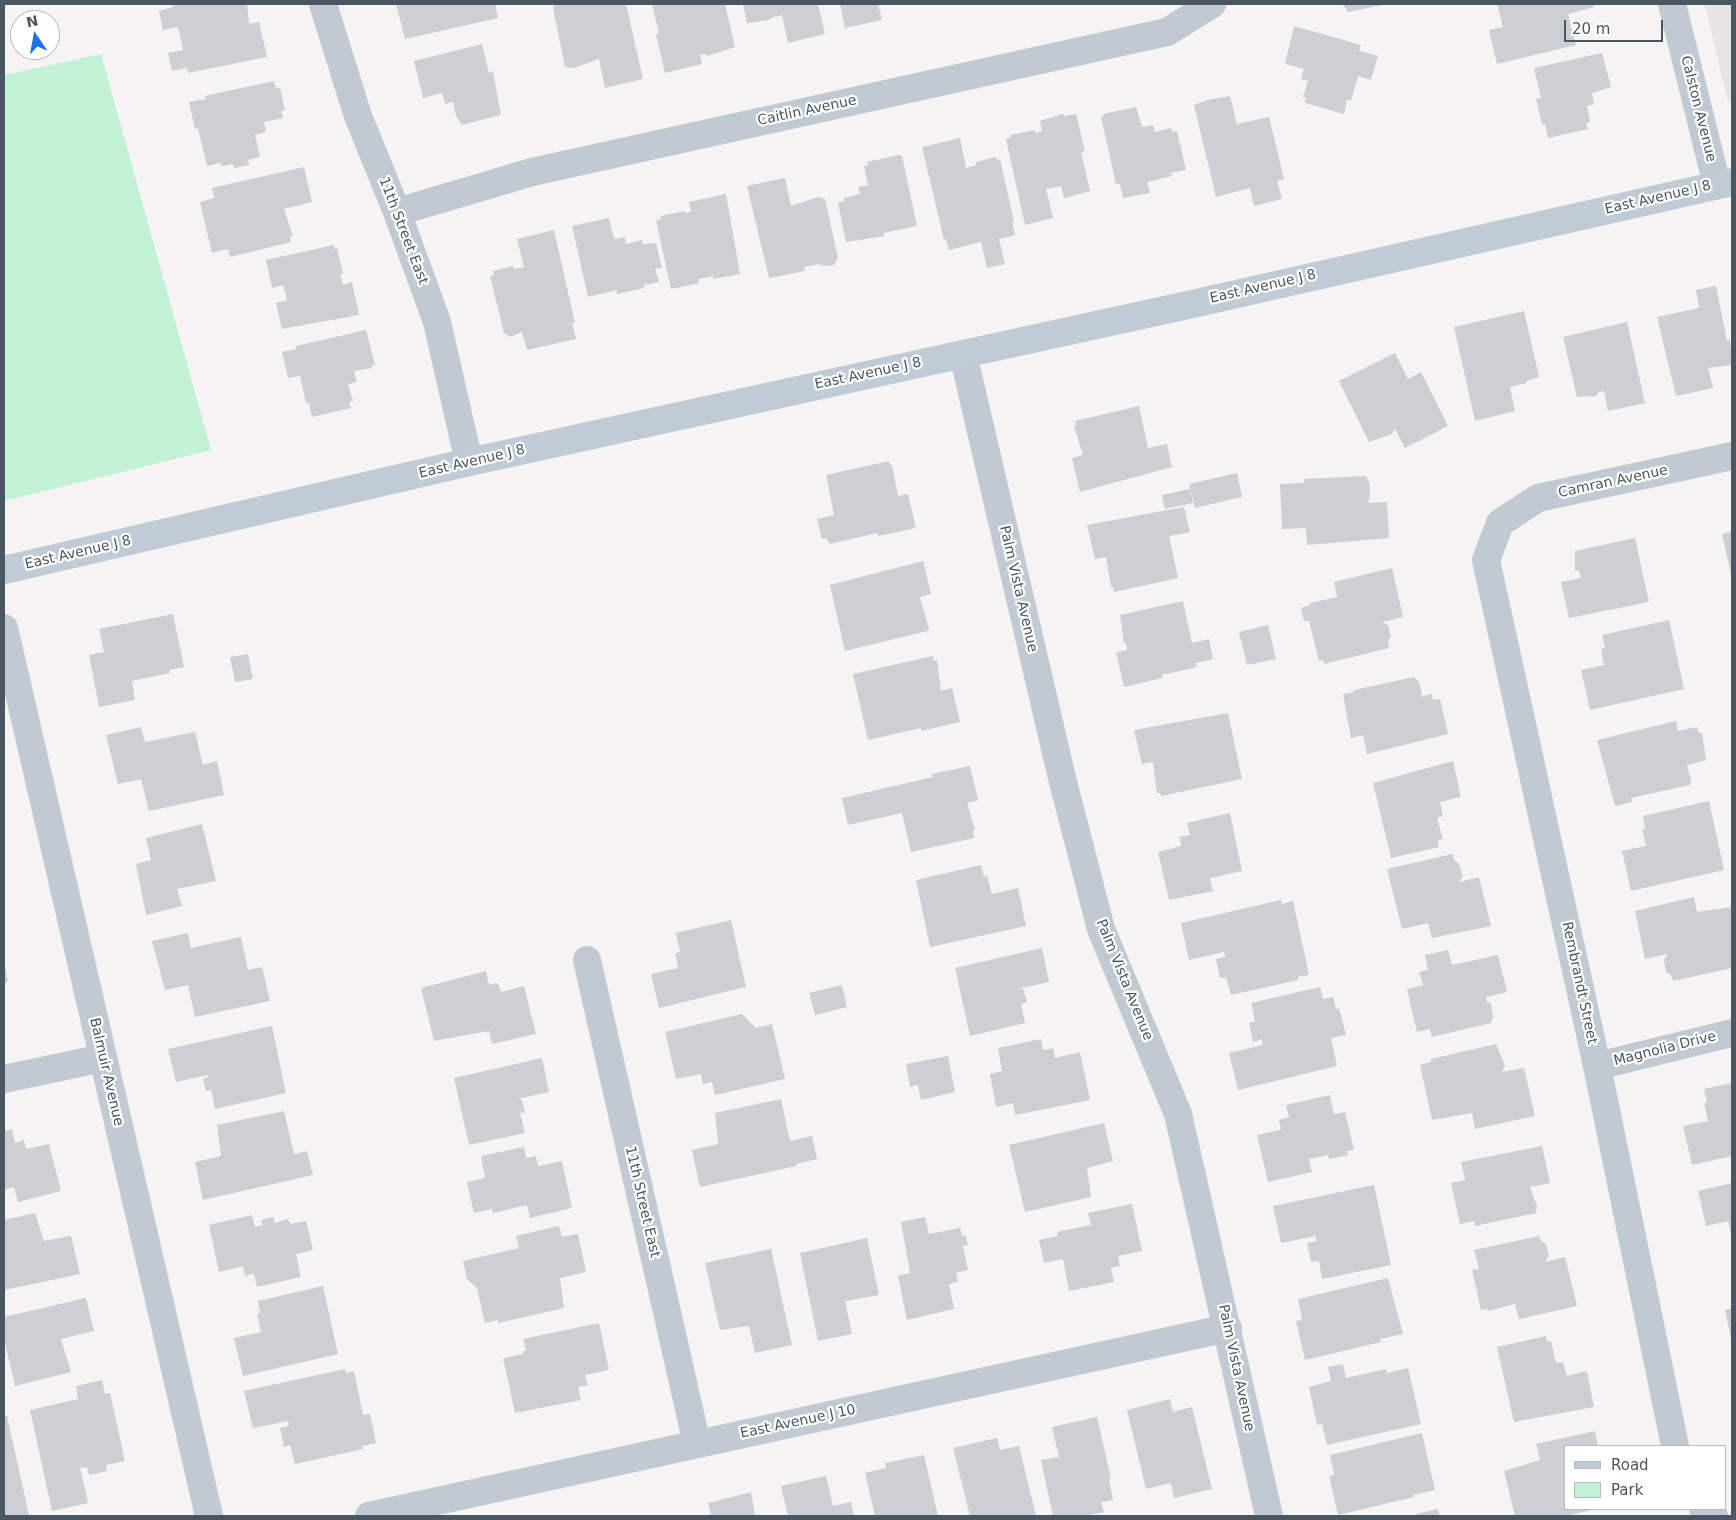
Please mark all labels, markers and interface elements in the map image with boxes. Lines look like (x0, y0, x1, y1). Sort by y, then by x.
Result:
north arrow (10, 10, 60, 60)
scale bar (1566, 10, 1665, 42)
text: N (25, 12, 39, 30)
text: 20 m (1572, 20, 1610, 38)
street label: Calston Avenue (1677, 54, 1719, 164)
street label: Caitlin Avenue (756, 92, 858, 130)
street label: 11th Street East (375, 175, 431, 287)
street label: East Avenue J 8 (1603, 178, 1713, 218)
street label: East Avenue J 8 (1208, 267, 1318, 307)
street label: East Avenue J 8 (813, 354, 923, 394)
street label: East Avenue J 8 (417, 442, 527, 482)
street label: Camran Avenue (1557, 462, 1669, 502)
street label: Palm Vista Avenue (995, 524, 1041, 654)
street label: East Avenue J 8 (23, 533, 133, 573)
street label: Palm Vista Avenue (1092, 917, 1156, 1043)
street label: Rembrandt Street (1558, 920, 1600, 1046)
street label: Balmuir Avenue (85, 1016, 127, 1128)
street label: Magnolia Drive (1612, 1028, 1718, 1070)
street label: 11th Street East (621, 1145, 663, 1259)
street label: Palm Vista Avenue (1214, 1303, 1258, 1433)
street label: East Avenue J 10 (739, 1402, 857, 1442)
legend (1564, 1445, 1726, 1510)
text: Road (1611, 1456, 1649, 1474)
text: Park (1611, 1481, 1643, 1499)

